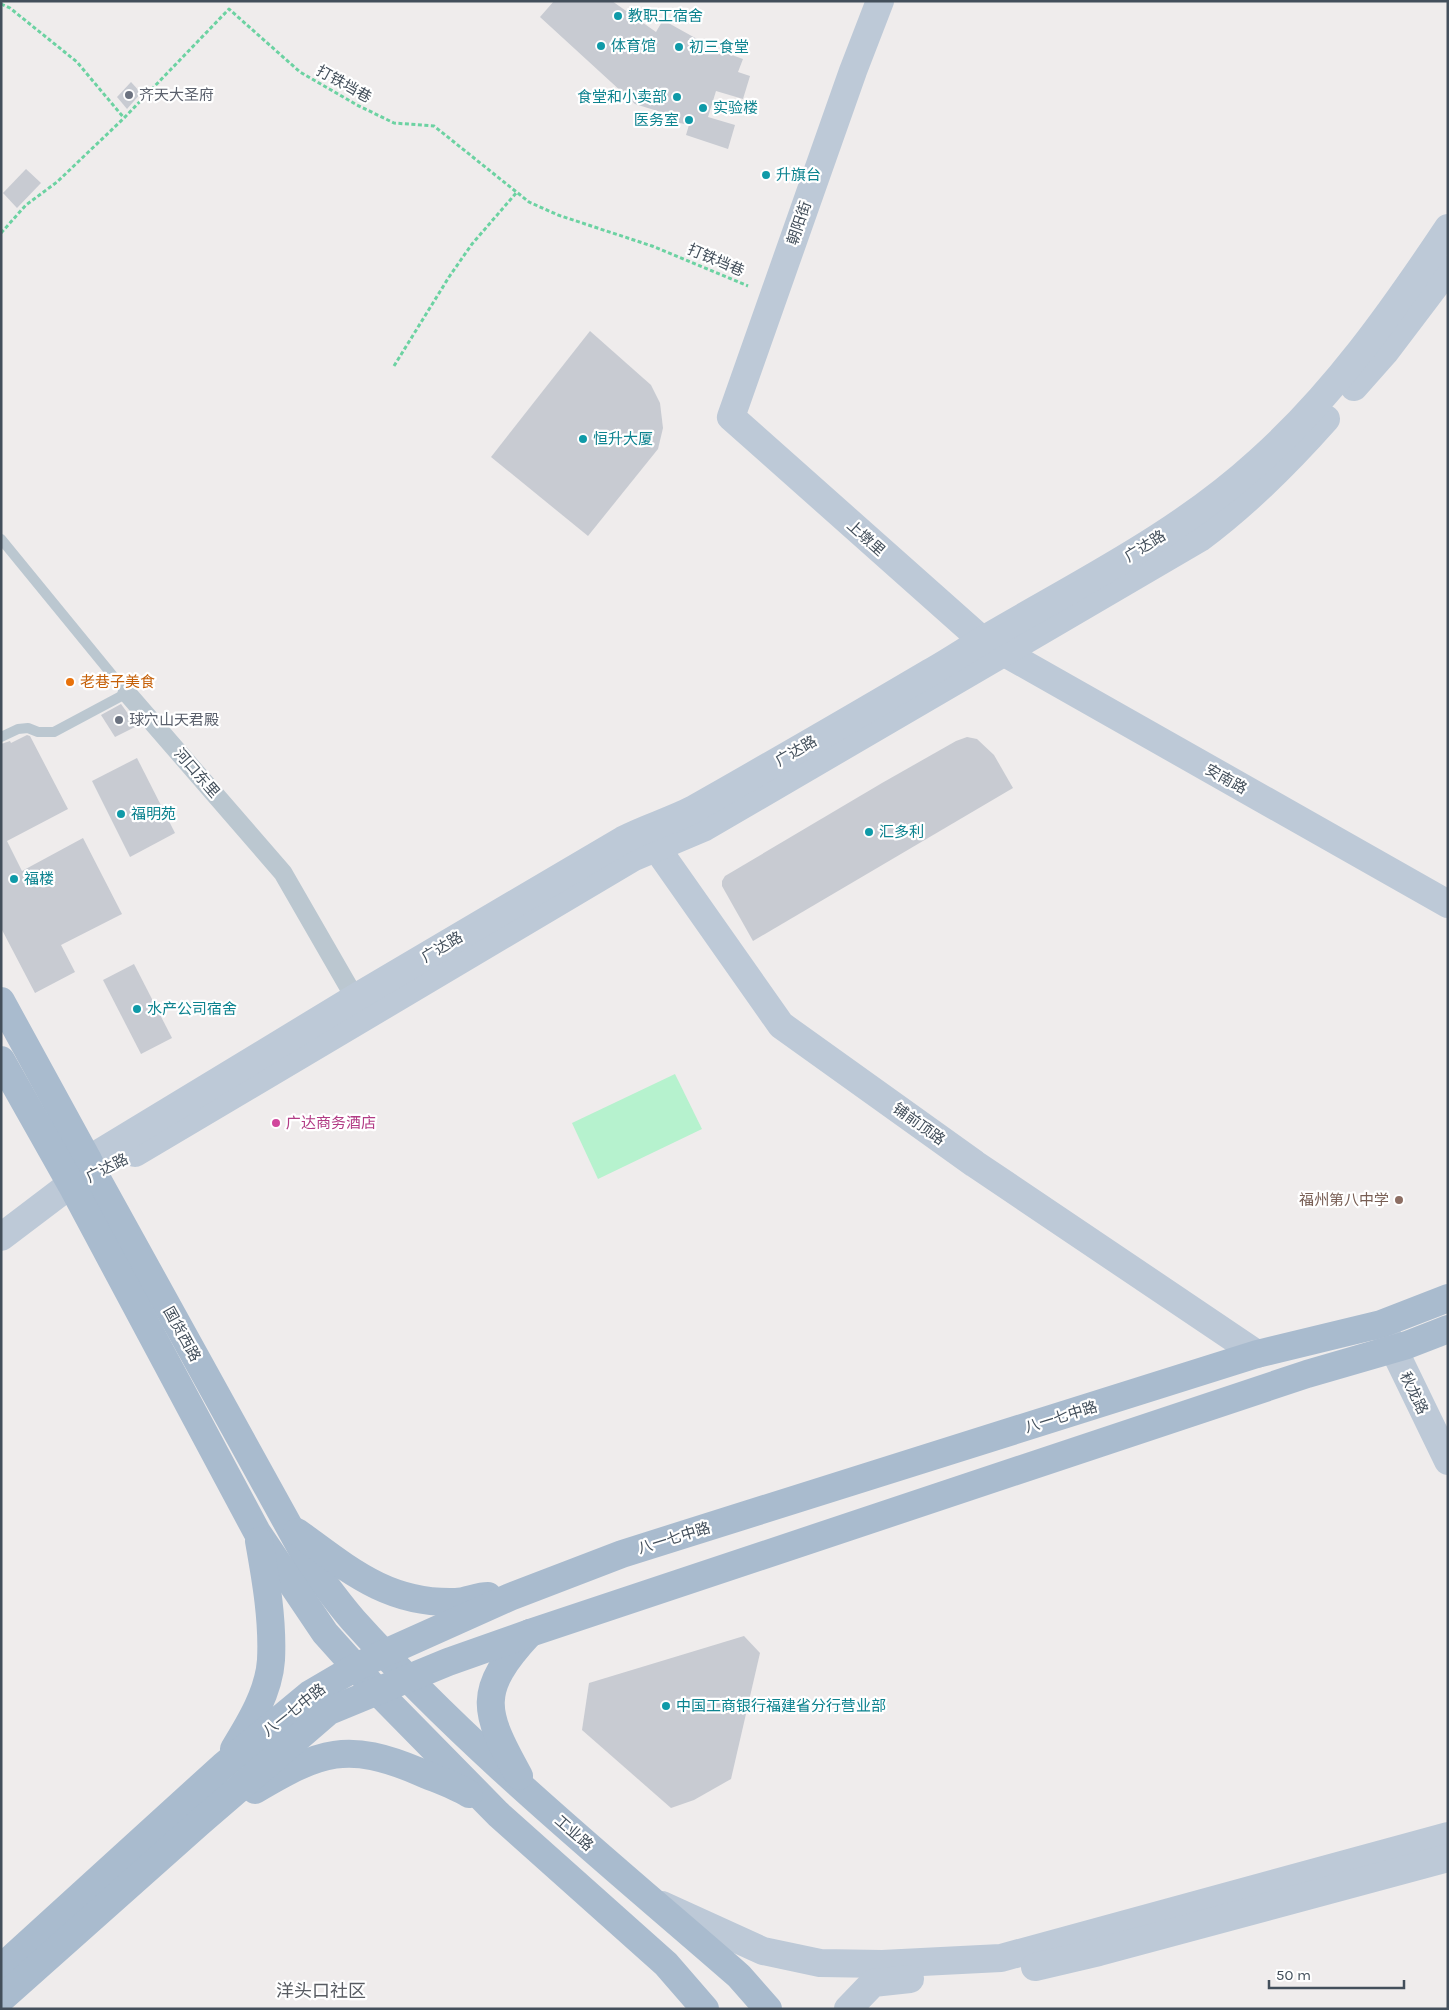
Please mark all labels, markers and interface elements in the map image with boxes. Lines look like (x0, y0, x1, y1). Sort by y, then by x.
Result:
place label: 教职工宿舍 (628, 7, 703, 25)
marker: 教职工宿舍 (612, 10, 624, 22)
place label: 体育馆 (611, 37, 656, 55)
place label: 初三食堂 (689, 38, 749, 56)
marker: 体育馆 (595, 40, 607, 52)
marker: 初三食堂 (673, 41, 685, 53)
street label: 打铁垱巷 (313, 62, 375, 106)
place label: 齐天大圣府 (139, 86, 214, 104)
place label: 食堂和小卖部 (577, 88, 667, 106)
marker: 齐天大圣府 (123, 89, 135, 101)
marker: 食堂和小卖部 (671, 91, 683, 103)
place label: 实验楼 (713, 99, 758, 117)
marker: 实验楼 (697, 102, 709, 114)
place label: 医务室 (634, 111, 679, 129)
marker: 医务室 (683, 114, 695, 126)
place label: 升旗台 (776, 166, 821, 184)
marker: 升旗台 (760, 169, 772, 181)
street label: 朝阳街 (783, 199, 815, 247)
street label: 打铁垱巷 (685, 240, 747, 280)
place label: 恒升大厦 (593, 430, 653, 448)
marker: 恒升大厦 (577, 433, 589, 445)
street label: 上墩里 (843, 516, 889, 560)
street label: 广达路 (1121, 526, 1169, 566)
place label: 老巷子美食 (80, 673, 155, 691)
marker: 老巷子美食 (64, 676, 76, 688)
place label: 球穴山天君殿 (129, 711, 219, 729)
marker: 球穴山天君殿 (113, 714, 125, 726)
street label: 广达路 (772, 732, 820, 770)
street label: 河口东里 (171, 744, 223, 802)
street label: 安南路 (1202, 760, 1250, 798)
place label: 福明苑 (131, 805, 176, 823)
marker: 福明苑 (115, 808, 127, 820)
place label: 汇多利 (879, 823, 924, 841)
marker: 汇多利 (863, 826, 875, 838)
place label: 福楼 (24, 870, 54, 888)
marker: 福楼 (8, 873, 20, 885)
street label: 广达路 (418, 928, 466, 966)
place label: 水产公司宿舍 (147, 1000, 237, 1018)
marker: 水产公司宿舍 (131, 1003, 143, 1015)
street label: 铺前顶路 (889, 1099, 949, 1149)
place label: 广达商务酒店 (286, 1114, 376, 1132)
marker: 广达商务酒店 (270, 1117, 282, 1129)
street label: 广达路 (83, 1150, 131, 1186)
place label: 福州第八中学 (1299, 1191, 1389, 1209)
marker: 福州第八中学 (1393, 1194, 1405, 1206)
street label: 国货西路 (160, 1303, 204, 1365)
street label: 秋龙路 (1396, 1369, 1432, 1417)
street label: 八一七中路 (1022, 1397, 1100, 1437)
street label: 八一七中路 (635, 1518, 713, 1558)
street label: 八一七中路 (259, 1680, 329, 1740)
place label: 中国工商银行福建省分行营业部 (676, 1697, 886, 1715)
marker: 中国工商银行福建省分行营业部 (660, 1700, 672, 1712)
street label: 工业路 (551, 1811, 597, 1855)
scale bar (1269, 1958, 1404, 1990)
text: 50 m (1276, 1966, 1311, 1984)
district label: 洋头口社区 (276, 1980, 366, 2002)

